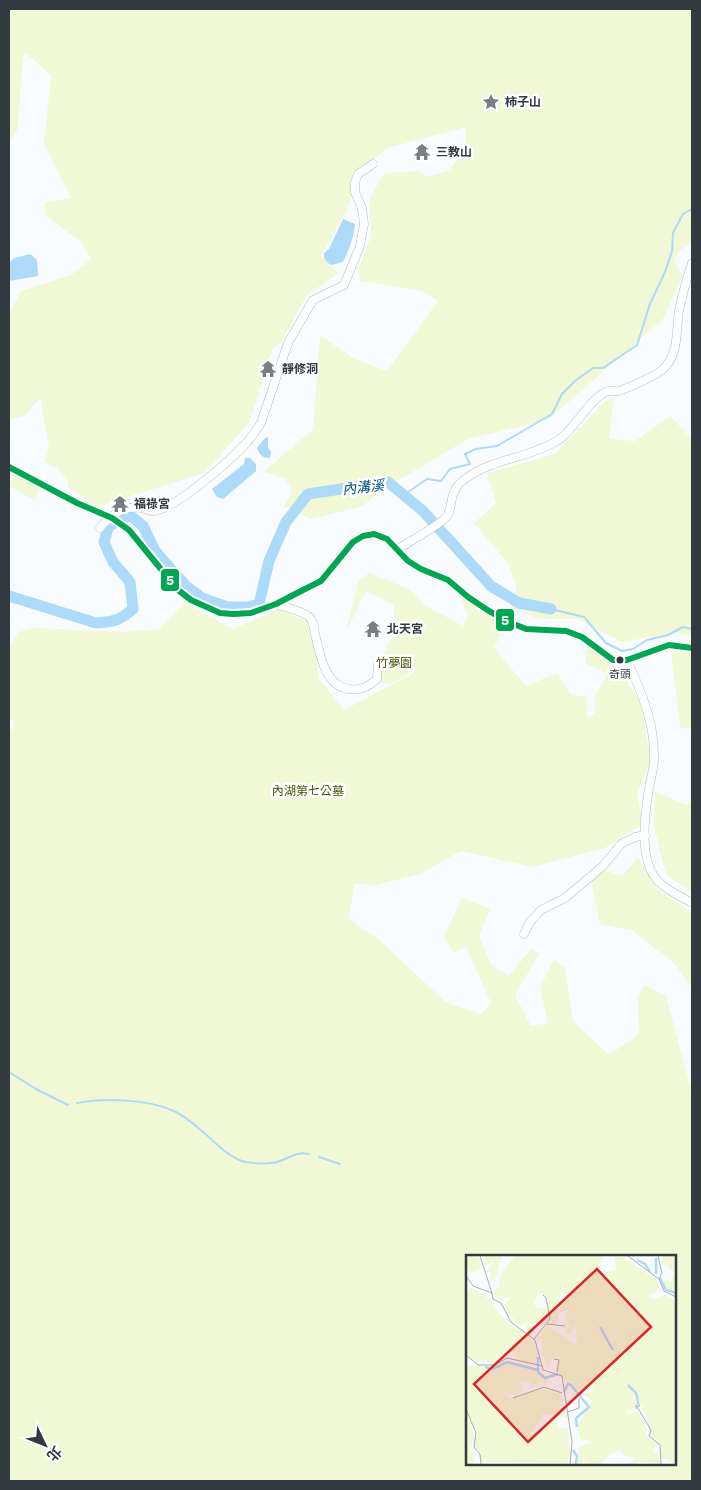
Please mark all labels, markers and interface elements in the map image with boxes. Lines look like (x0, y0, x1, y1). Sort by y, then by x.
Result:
place icon: 柿子山 (481, 92, 501, 112)
place label: 柿子山 (505, 95, 541, 109)
temple icon: 三教山 (412, 142, 432, 162)
place label: 三教山 (436, 145, 472, 159)
temple icon: 靜修洞 (258, 359, 278, 379)
place label: 靜修洞 (282, 362, 318, 376)
water label: 內溝溪 (341, 477, 387, 497)
temple icon: 福祿宮 (110, 494, 130, 514)
place label: 福祿宮 (134, 497, 170, 511)
line badge: 5 (160, 568, 180, 592)
text: 5 (166, 572, 174, 588)
line badge: 5 (495, 608, 515, 632)
text: 5 (501, 612, 509, 628)
temple icon: 北天宮 (363, 619, 383, 639)
place label: 北天宮 (387, 622, 423, 636)
marker: 奇頭 (615, 655, 625, 665)
park label: 竹夢園 (376, 656, 412, 670)
place label: 奇頭 (609, 668, 631, 681)
park label: 內湖第七公墓 (272, 784, 344, 798)
inset map (466, 1255, 676, 1465)
north arrow (20, 1420, 70, 1470)
text: 北 (44, 1443, 65, 1464)

